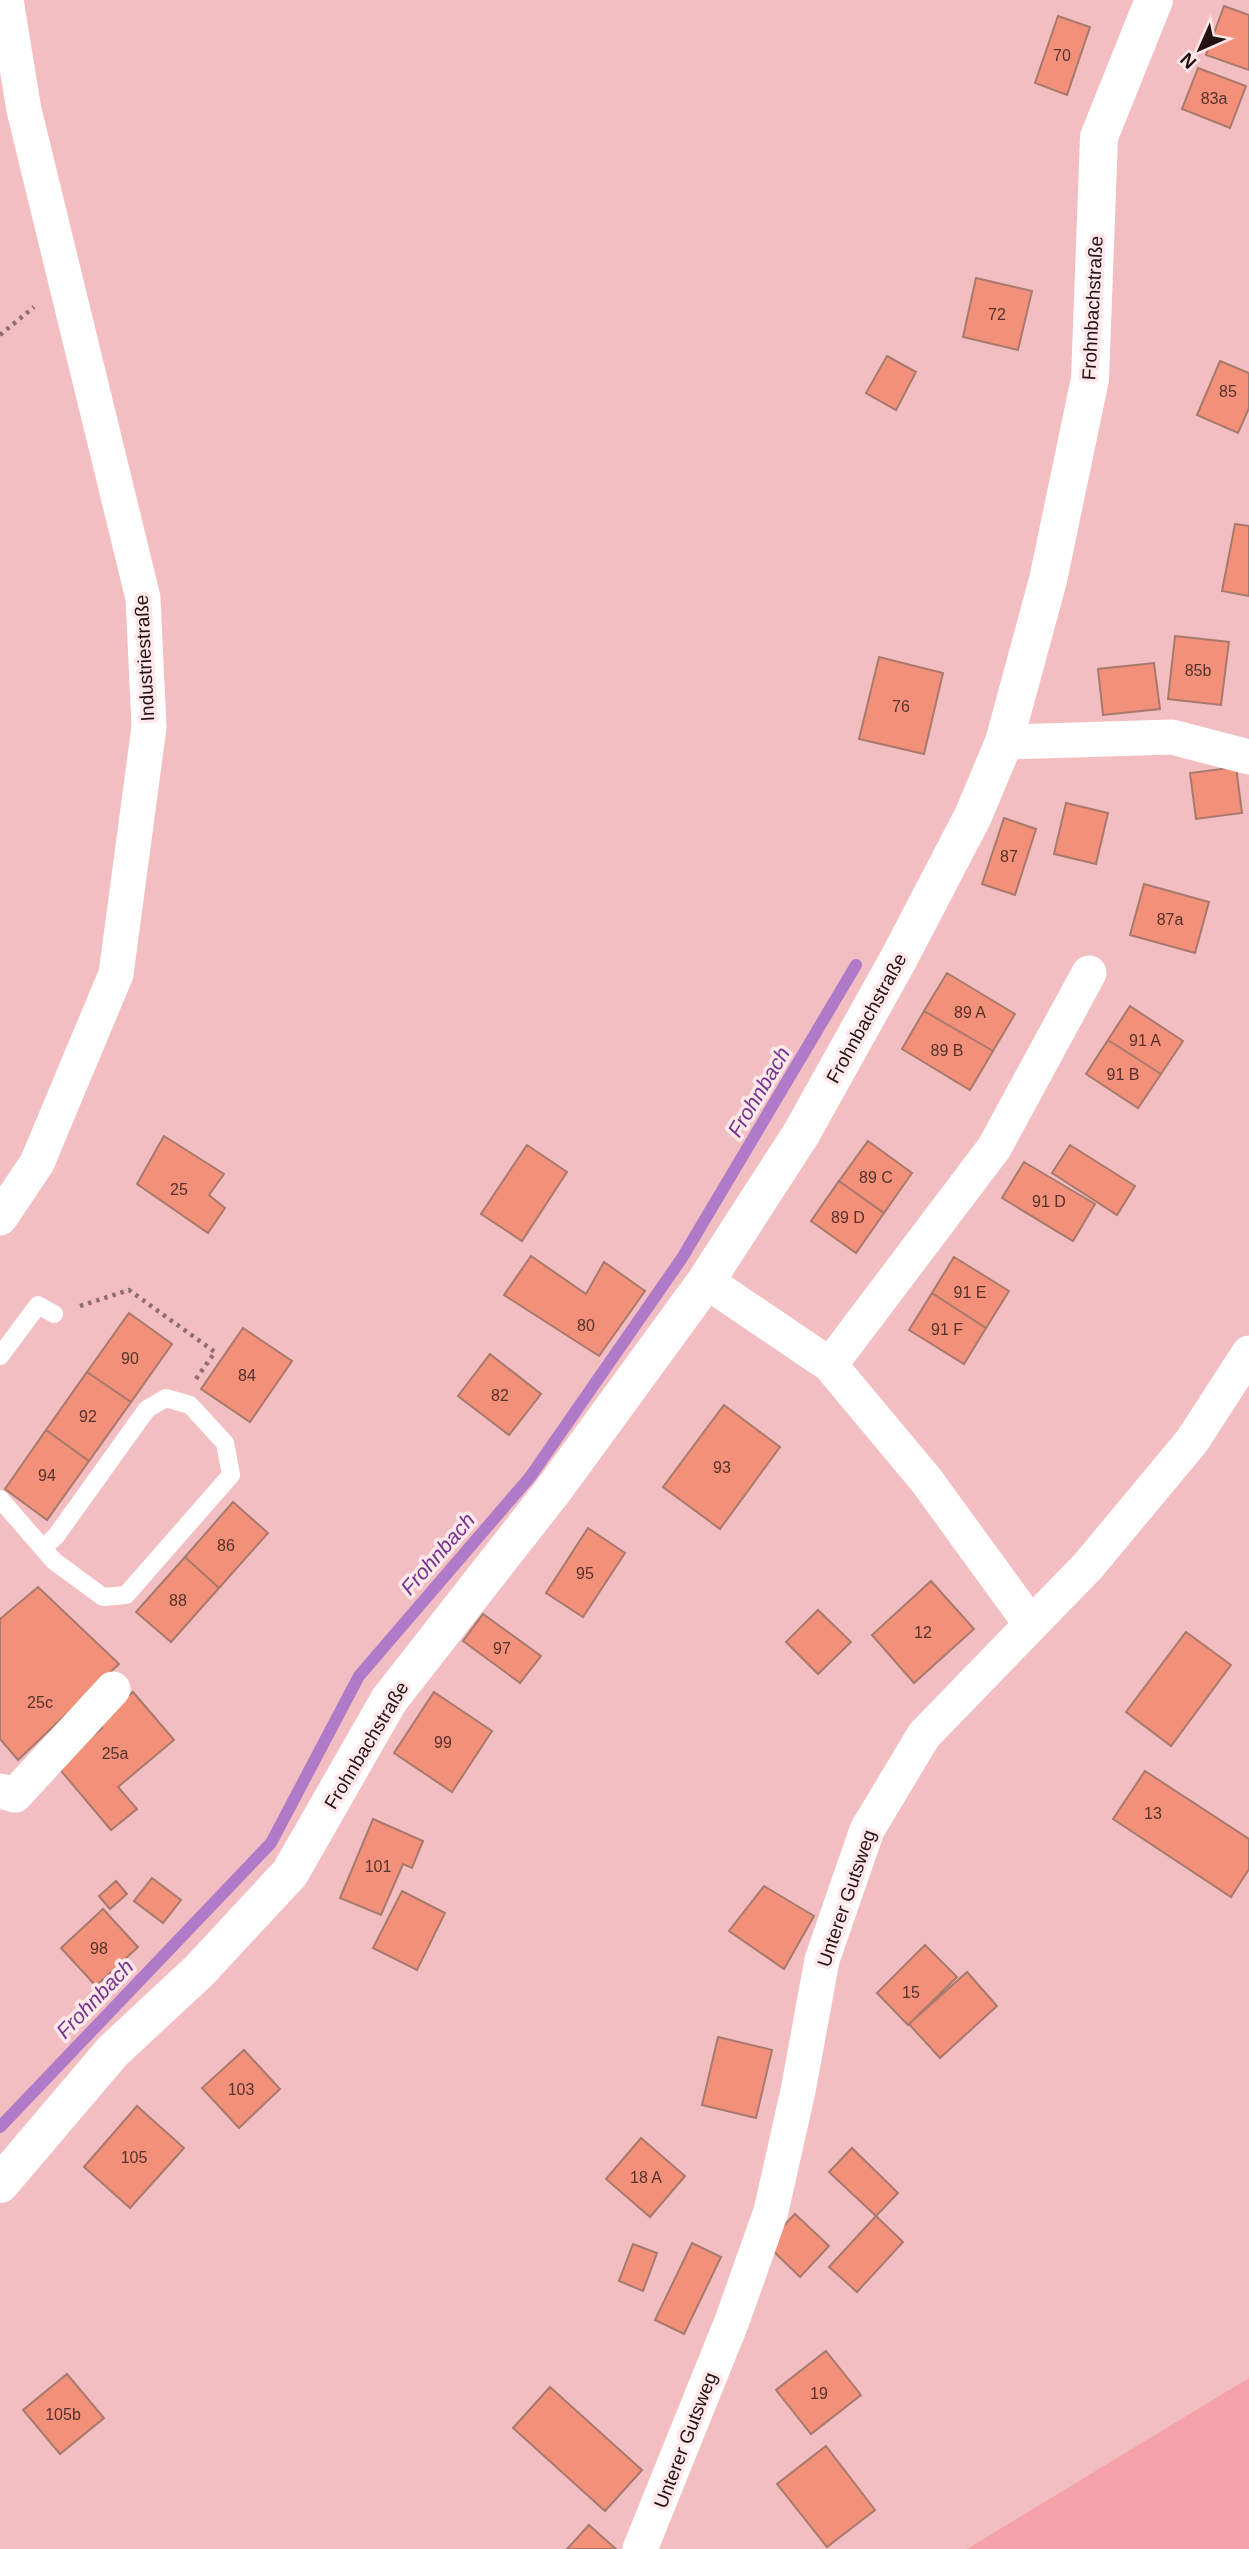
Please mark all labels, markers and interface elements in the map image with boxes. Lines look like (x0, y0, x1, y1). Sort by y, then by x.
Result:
north arrow (1165, 14, 1235, 84)
house number: 70 (1053, 47, 1071, 64)
text: N (1176, 48, 1201, 73)
house number: 83a (1201, 90, 1227, 107)
street label: Frohnbachstraße (1078, 235, 1107, 381)
house number: 72 (988, 306, 1006, 323)
house number: 85 (1219, 383, 1237, 400)
street label: Industriestraße (131, 594, 158, 722)
house number: 85b (1185, 662, 1211, 679)
house number: 76 (892, 698, 910, 715)
house number: 87 (1000, 848, 1018, 865)
house number: 87a (1157, 911, 1183, 928)
street label: Frohnbachstraße (822, 950, 911, 1087)
house number: 89 A (954, 1004, 986, 1021)
house number: 91 A (1129, 1032, 1161, 1049)
house number: 89 B (931, 1042, 963, 1059)
water label: Frohnbach (723, 1043, 794, 1141)
house number: 91 B (1107, 1066, 1139, 1083)
house number: 89 C (859, 1169, 893, 1186)
house number: 25 (170, 1181, 188, 1198)
house number: 91 D (1032, 1193, 1066, 1210)
house number: 89 D (831, 1209, 865, 1226)
house number: 91 E (954, 1284, 986, 1301)
house number: 80 (577, 1317, 595, 1334)
house number: 91 F (931, 1321, 963, 1338)
house number: 90 (121, 1350, 139, 1367)
house number: 84 (238, 1367, 256, 1384)
house number: 82 (491, 1387, 509, 1404)
house number: 92 (79, 1408, 97, 1425)
house number: 93 (713, 1459, 731, 1476)
house number: 94 (38, 1467, 56, 1484)
water label: Frohnbach (396, 1508, 479, 1599)
house number: 86 (217, 1537, 235, 1554)
house number: 95 (576, 1565, 594, 1582)
house number: 88 (169, 1592, 187, 1609)
house number: 12 (914, 1624, 932, 1641)
house number: 97 (493, 1640, 511, 1657)
street label: Frohnbachstraße (320, 1678, 413, 1813)
house number: 25c (27, 1694, 53, 1711)
house number: 99 (434, 1734, 452, 1751)
house number: 25a (102, 1745, 128, 1762)
house number: 13 (1144, 1805, 1162, 1822)
street label: Unterer Gutsweg (813, 1827, 880, 1969)
house number: 101 (365, 1858, 391, 1875)
house number: 98 (90, 1940, 108, 1957)
water label: Frohnbach (51, 1955, 138, 2043)
house number: 15 (902, 1984, 920, 2001)
house number: 103 (228, 2081, 254, 2098)
house number: 105 (121, 2149, 147, 2166)
house number: 18 A (630, 2169, 662, 2186)
street label: Unterer Gutsweg (650, 2369, 721, 2511)
house number: 19 (810, 2385, 828, 2402)
house number: 105b (45, 2406, 81, 2423)

